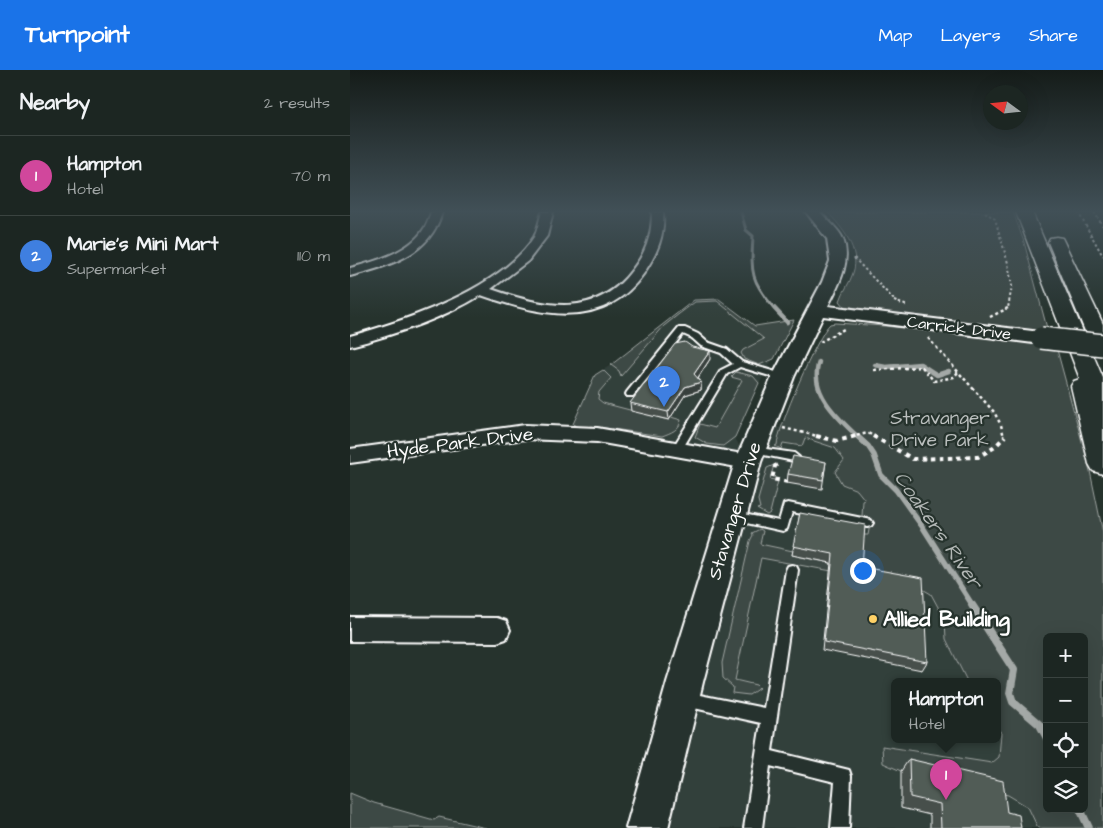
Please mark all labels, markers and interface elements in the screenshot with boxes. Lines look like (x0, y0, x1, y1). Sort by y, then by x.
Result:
text: Turnpoint (25, 18, 130, 52)
text: Map (878, 23, 912, 48)
text: Layers (940, 23, 1001, 48)
text: Share (1029, 23, 1078, 48)
north arrow (983, 85, 1028, 130)
text: Nearby (20, 88, 90, 117)
text: 2 results (264, 92, 330, 114)
text: Hampton (67, 151, 141, 178)
text: 1 (35, 165, 37, 187)
text: 70 m (291, 165, 330, 187)
text: Hotel (67, 178, 103, 200)
text: Marie's Mini Mart (67, 231, 218, 258)
text: 2 (31, 245, 41, 267)
text: 110 m (297, 245, 330, 267)
text: Supermarket (67, 258, 166, 280)
street label: Carrick Drive (906, 311, 1013, 345)
pin: 2 (648, 366, 680, 407)
park label: Stravanger Drive Park (890, 405, 990, 454)
street label: Hyde Park Drive (385, 421, 535, 466)
street label: Stavanger Drive (701, 439, 770, 583)
water label: Coakers River (887, 466, 990, 596)
your location (850, 558, 876, 584)
place label: Allied Building (883, 604, 1011, 636)
marker: Allied Building (867, 613, 879, 625)
map controls (1043, 633, 1088, 813)
button: + (1043, 633, 1088, 678)
popup (891, 678, 1001, 743)
button: − (1043, 678, 1088, 723)
text: Hampton (909, 686, 983, 713)
text: Hotel (909, 713, 945, 735)
button: locate (1043, 723, 1088, 768)
pin: 1 (930, 759, 962, 800)
button: layers (1043, 768, 1088, 813)

